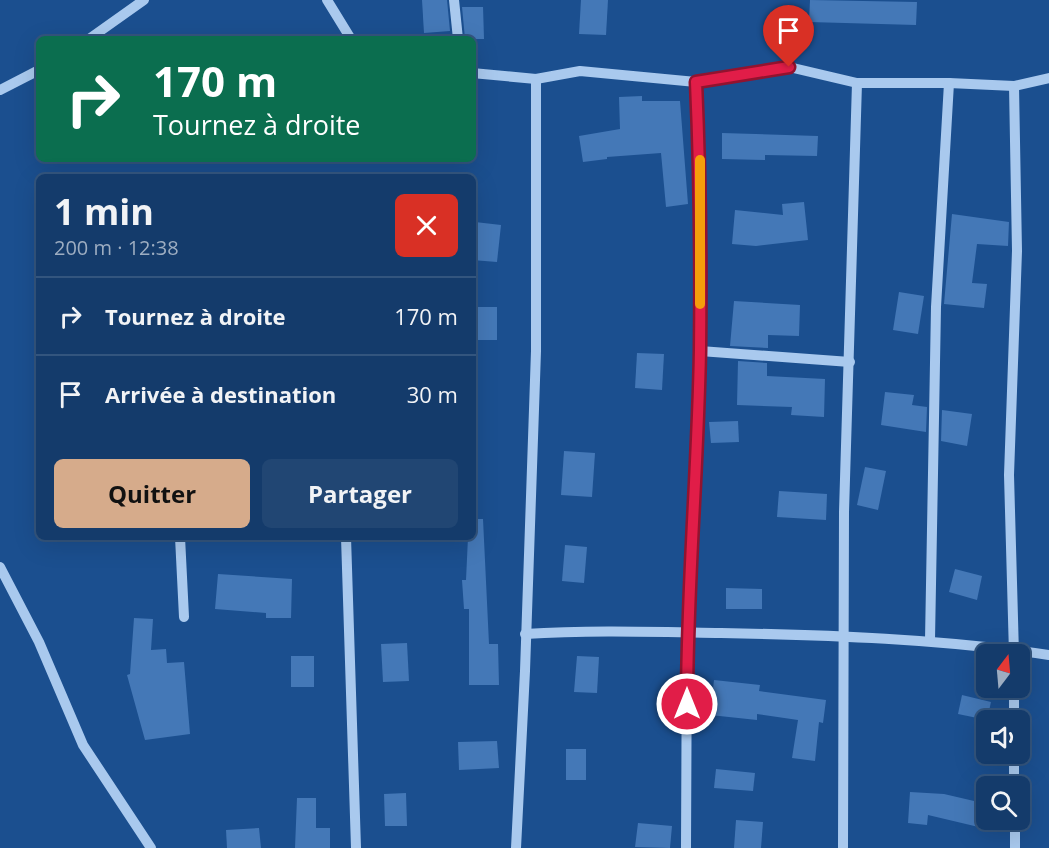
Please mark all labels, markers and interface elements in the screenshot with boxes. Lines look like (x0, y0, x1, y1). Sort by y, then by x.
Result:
pin (763, 5, 814, 67)
icon: arrive (772, 14, 805, 47)
text: 170 m (153, 52, 277, 109)
icon: right (54, 60, 132, 138)
text: Tournez à droite (153, 106, 361, 143)
text: 1 min (54, 187, 154, 236)
button: close (395, 194, 458, 257)
text: 200 m · 12:38 (54, 234, 179, 261)
icon: right (54, 300, 87, 333)
text: Tournez à droite (105, 301, 286, 331)
text: 170 m (394, 301, 458, 331)
icon: arrive (54, 378, 87, 411)
text: Arrivée à destination (105, 379, 336, 409)
text: 30 m (407, 379, 458, 409)
button: Quitter (54, 459, 250, 528)
button: Partager (262, 459, 458, 528)
north arrow (976, 644, 1030, 698)
map controls (976, 644, 1030, 830)
position arrow (655, 672, 719, 736)
button: sound (976, 710, 1030, 764)
button: search (976, 776, 1030, 830)

